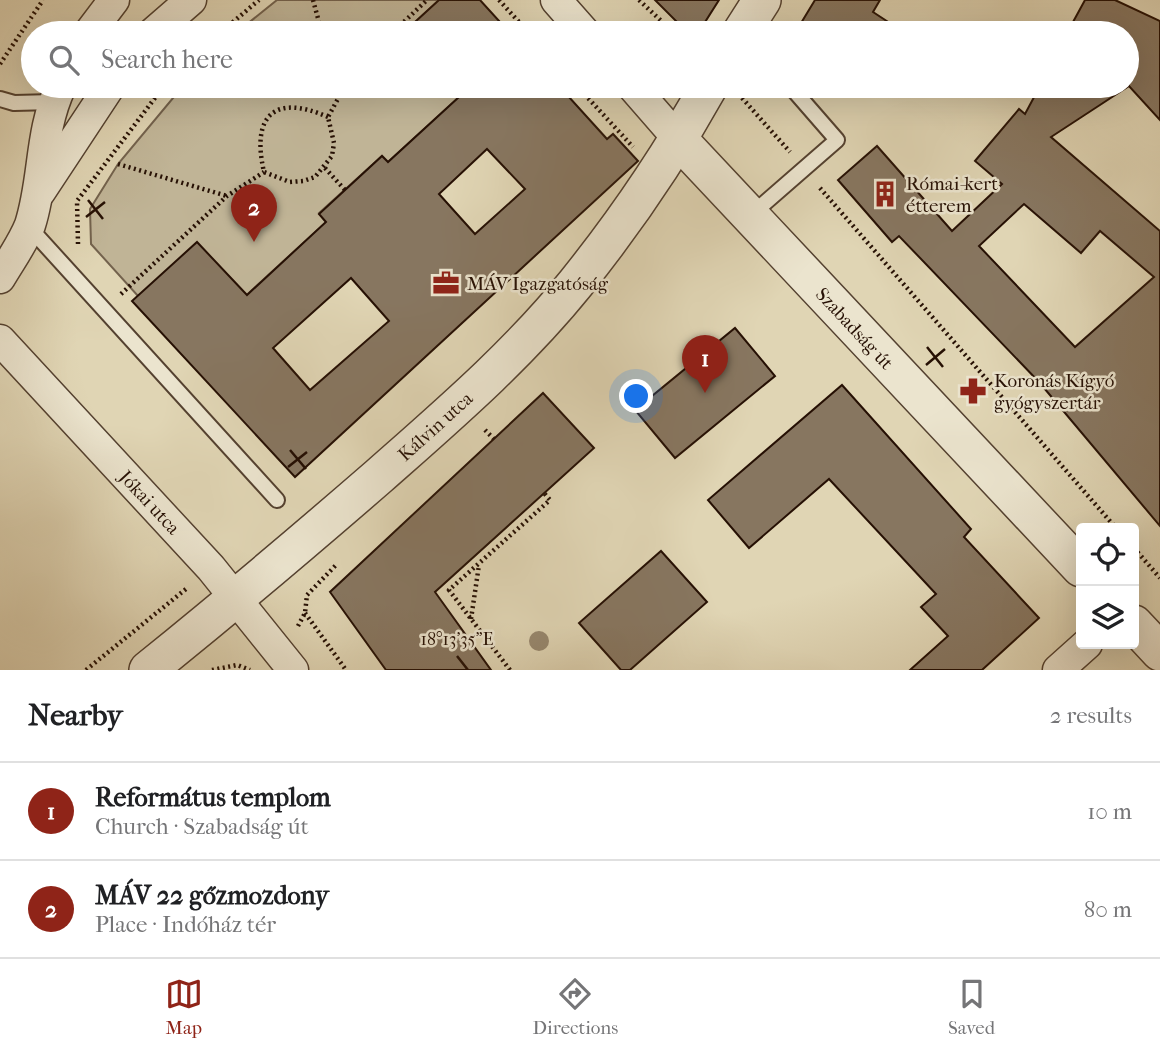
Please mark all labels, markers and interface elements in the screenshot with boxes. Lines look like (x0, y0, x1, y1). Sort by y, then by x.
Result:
search box (21, 21, 1139, 98)
icon: search (45, 41, 83, 79)
text: Search here (101, 44, 233, 75)
place label: Római-kert étterem (906, 173, 998, 217)
building icon: Római-kert étterem (870, 179, 900, 209)
pin: 2 (231, 184, 277, 242)
office icon: MÁV Igazgatóság (431, 268, 461, 298)
place label: MÁV Igazgatóság (467, 273, 609, 295)
street label: Szabadság út (811, 283, 898, 374)
pin: 1 (682, 335, 728, 393)
place label: Koronás Kígyó gyógyszertár (994, 370, 1115, 414)
pharmacy icon: Koronás Kígyó gyógyszertár (958, 376, 988, 406)
your location (619, 379, 653, 413)
street label: Kálvin utca (394, 387, 478, 466)
street label: Jókai utca (113, 465, 184, 539)
map controls (1076, 523, 1139, 649)
button: locate (1076, 523, 1139, 586)
button: layers (1076, 586, 1139, 649)
text: 18°13'35"E (421, 629, 493, 650)
text: Nearby (28, 698, 123, 733)
text: 2 results (1050, 702, 1132, 729)
text: Református templom (95, 782, 331, 813)
text: 1 (47, 798, 55, 825)
text: 10 m (1087, 798, 1132, 825)
text: Church · Szabadság út (95, 813, 309, 840)
text: MÁV 22 gőzmozdony (95, 880, 329, 911)
text: 2 (45, 896, 57, 923)
text: 80 m (1084, 896, 1132, 923)
text: Place · Indóház tér (95, 911, 276, 938)
tab: Map (165, 975, 203, 1039)
tab: Directions (533, 975, 618, 1039)
tab: Saved (948, 975, 995, 1039)

